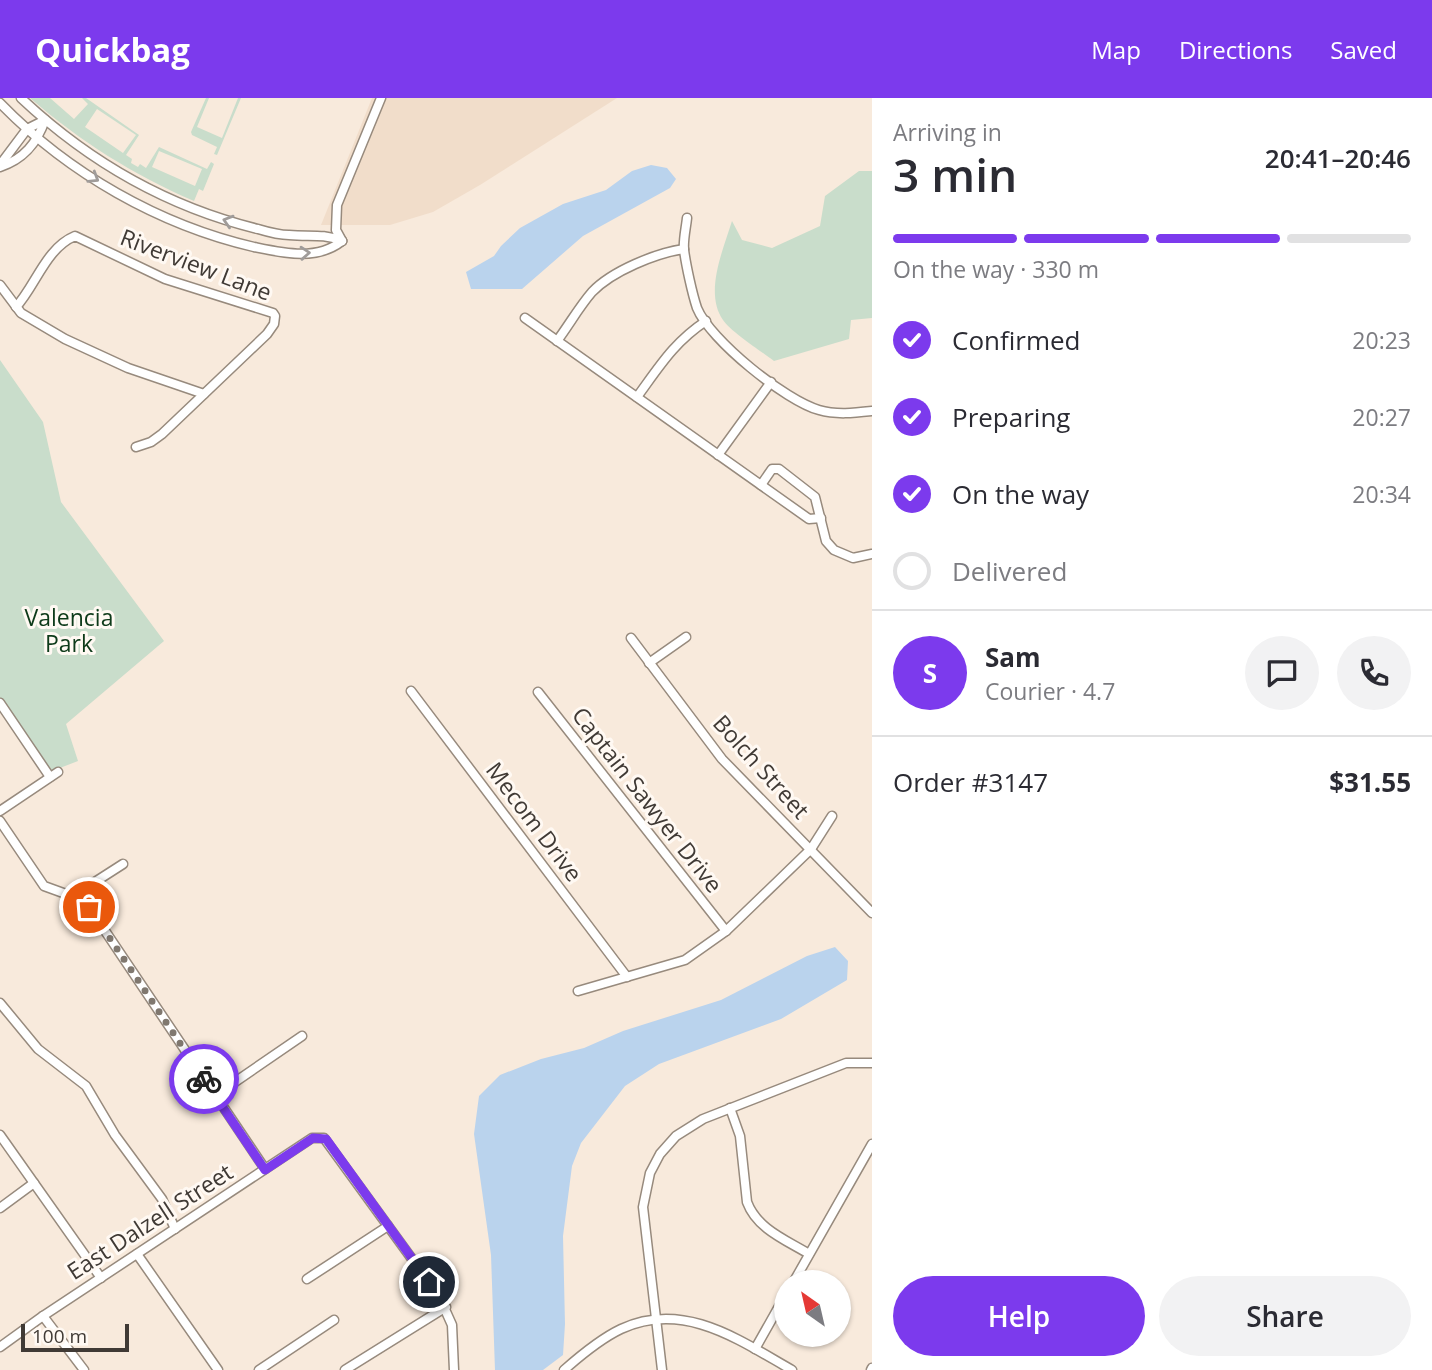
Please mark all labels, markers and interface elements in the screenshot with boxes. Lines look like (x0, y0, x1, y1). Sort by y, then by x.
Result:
text: Quickbag (35, 27, 190, 72)
text: Map (1091, 33, 1141, 66)
text: Directions (1179, 33, 1292, 66)
text: Saved (1330, 33, 1397, 66)
text: Arriving in (893, 116, 1002, 148)
text: 20:41–20:46 (1265, 140, 1411, 176)
text: 3 min (893, 143, 1017, 205)
one-way arrow (86, 170, 99, 183)
one-way arrow (222, 215, 234, 230)
street label: Riverview Lane (116, 221, 277, 308)
one-way arrow (300, 246, 311, 261)
text: On the way · 330 m (893, 253, 1099, 285)
icon: check (893, 321, 931, 359)
text: Confirmed (952, 322, 1080, 358)
text: 20:23 (1352, 324, 1411, 356)
icon: check (893, 398, 931, 436)
text: Preparing (952, 399, 1070, 435)
text: 20:27 (1352, 401, 1411, 433)
icon: check (893, 475, 931, 513)
text: On the way (952, 476, 1089, 512)
text: 20:34 (1352, 478, 1411, 510)
text: Delivered (952, 553, 1067, 589)
park label: Valencia Park (25, 601, 113, 659)
button: chat (1245, 636, 1319, 710)
button: phone (1337, 636, 1411, 710)
text: Sam (985, 639, 1041, 675)
text: S (923, 655, 937, 691)
text: Courier · 4.7 (985, 675, 1115, 707)
street label: Captain Sawyer Drive (565, 700, 730, 899)
street label: Bolch Street (706, 707, 817, 825)
street label: Mecom Drive (479, 755, 590, 888)
text: Order #3147 (893, 764, 1048, 800)
text: $31.55 (1329, 764, 1411, 800)
pin (59, 877, 119, 937)
icon: bag (70, 888, 108, 926)
courier (169, 1044, 239, 1114)
icon: bike (185, 1060, 223, 1098)
street label: East Dalzell Street (60, 1156, 238, 1287)
pin (399, 1252, 459, 1312)
icon: home (410, 1263, 448, 1301)
north arrow (774, 1270, 850, 1348)
map controls (774, 1270, 851, 1347)
button: Help (893, 1276, 1145, 1356)
button: Share (1159, 1276, 1411, 1356)
scale bar (21, 1321, 130, 1353)
text: 100 m (32, 1323, 87, 1349)

